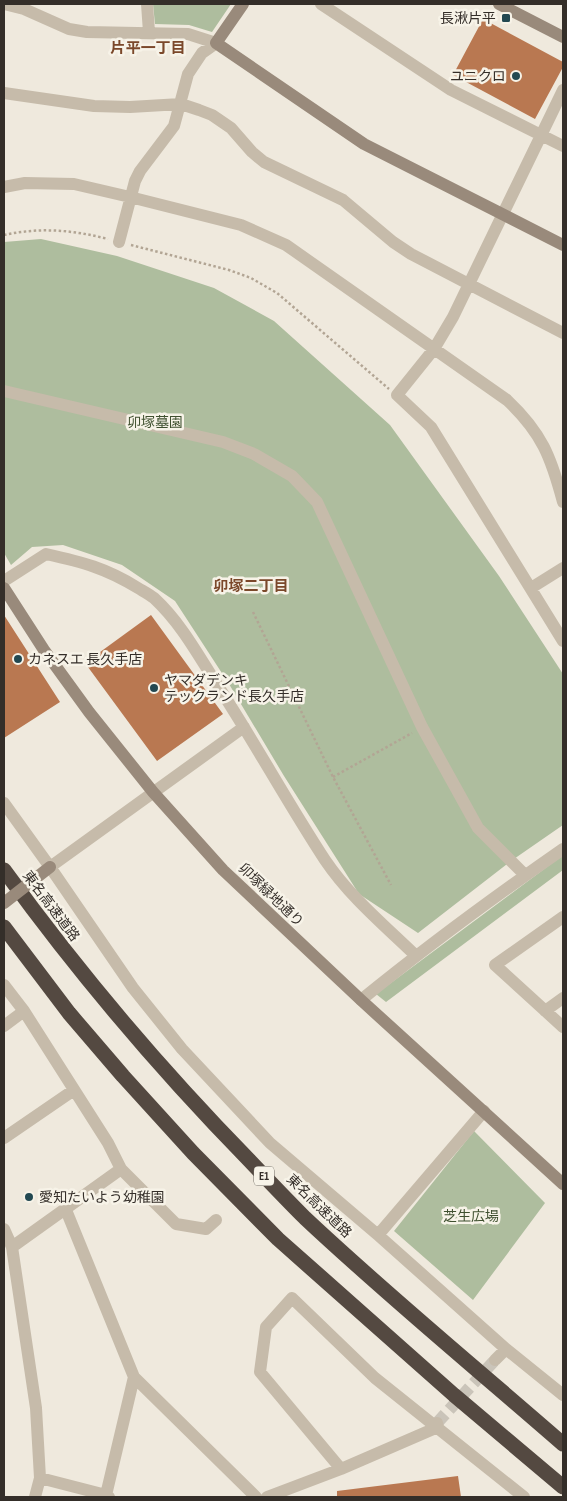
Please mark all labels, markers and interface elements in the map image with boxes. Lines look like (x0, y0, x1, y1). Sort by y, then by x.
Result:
place label: 長湫片平 (440, 10, 496, 27)
marker: 長湫片平 (500, 12, 512, 24)
district label: 片平一丁目 (110, 39, 186, 58)
place label: ユニクロ (450, 68, 506, 85)
marker: ユニクロ (510, 70, 522, 82)
park label: 卯塚墓園 (127, 414, 183, 431)
district label: 卯塚二丁目 (213, 577, 289, 596)
place label: カネスエ 長久手店 (28, 651, 142, 668)
marker: カネスエ 長久手店 (12, 653, 24, 665)
place label: ヤマダデンキ テックランド長久手店 (164, 672, 304, 705)
marker: ヤマダデンキ テックランド長久手店 (148, 682, 160, 694)
street label: 卯塚緑地通り (235, 860, 307, 930)
street label: 東名高速道路 (19, 867, 83, 945)
road number: E1 (254, 1166, 274, 1186)
street label: 東名高速道路 (283, 1171, 355, 1241)
place label: 愛知たいよう幼稚園 (39, 1189, 165, 1206)
marker: 愛知たいよう幼稚園 (23, 1191, 35, 1203)
park label: 芝生広場 (443, 1208, 499, 1225)

